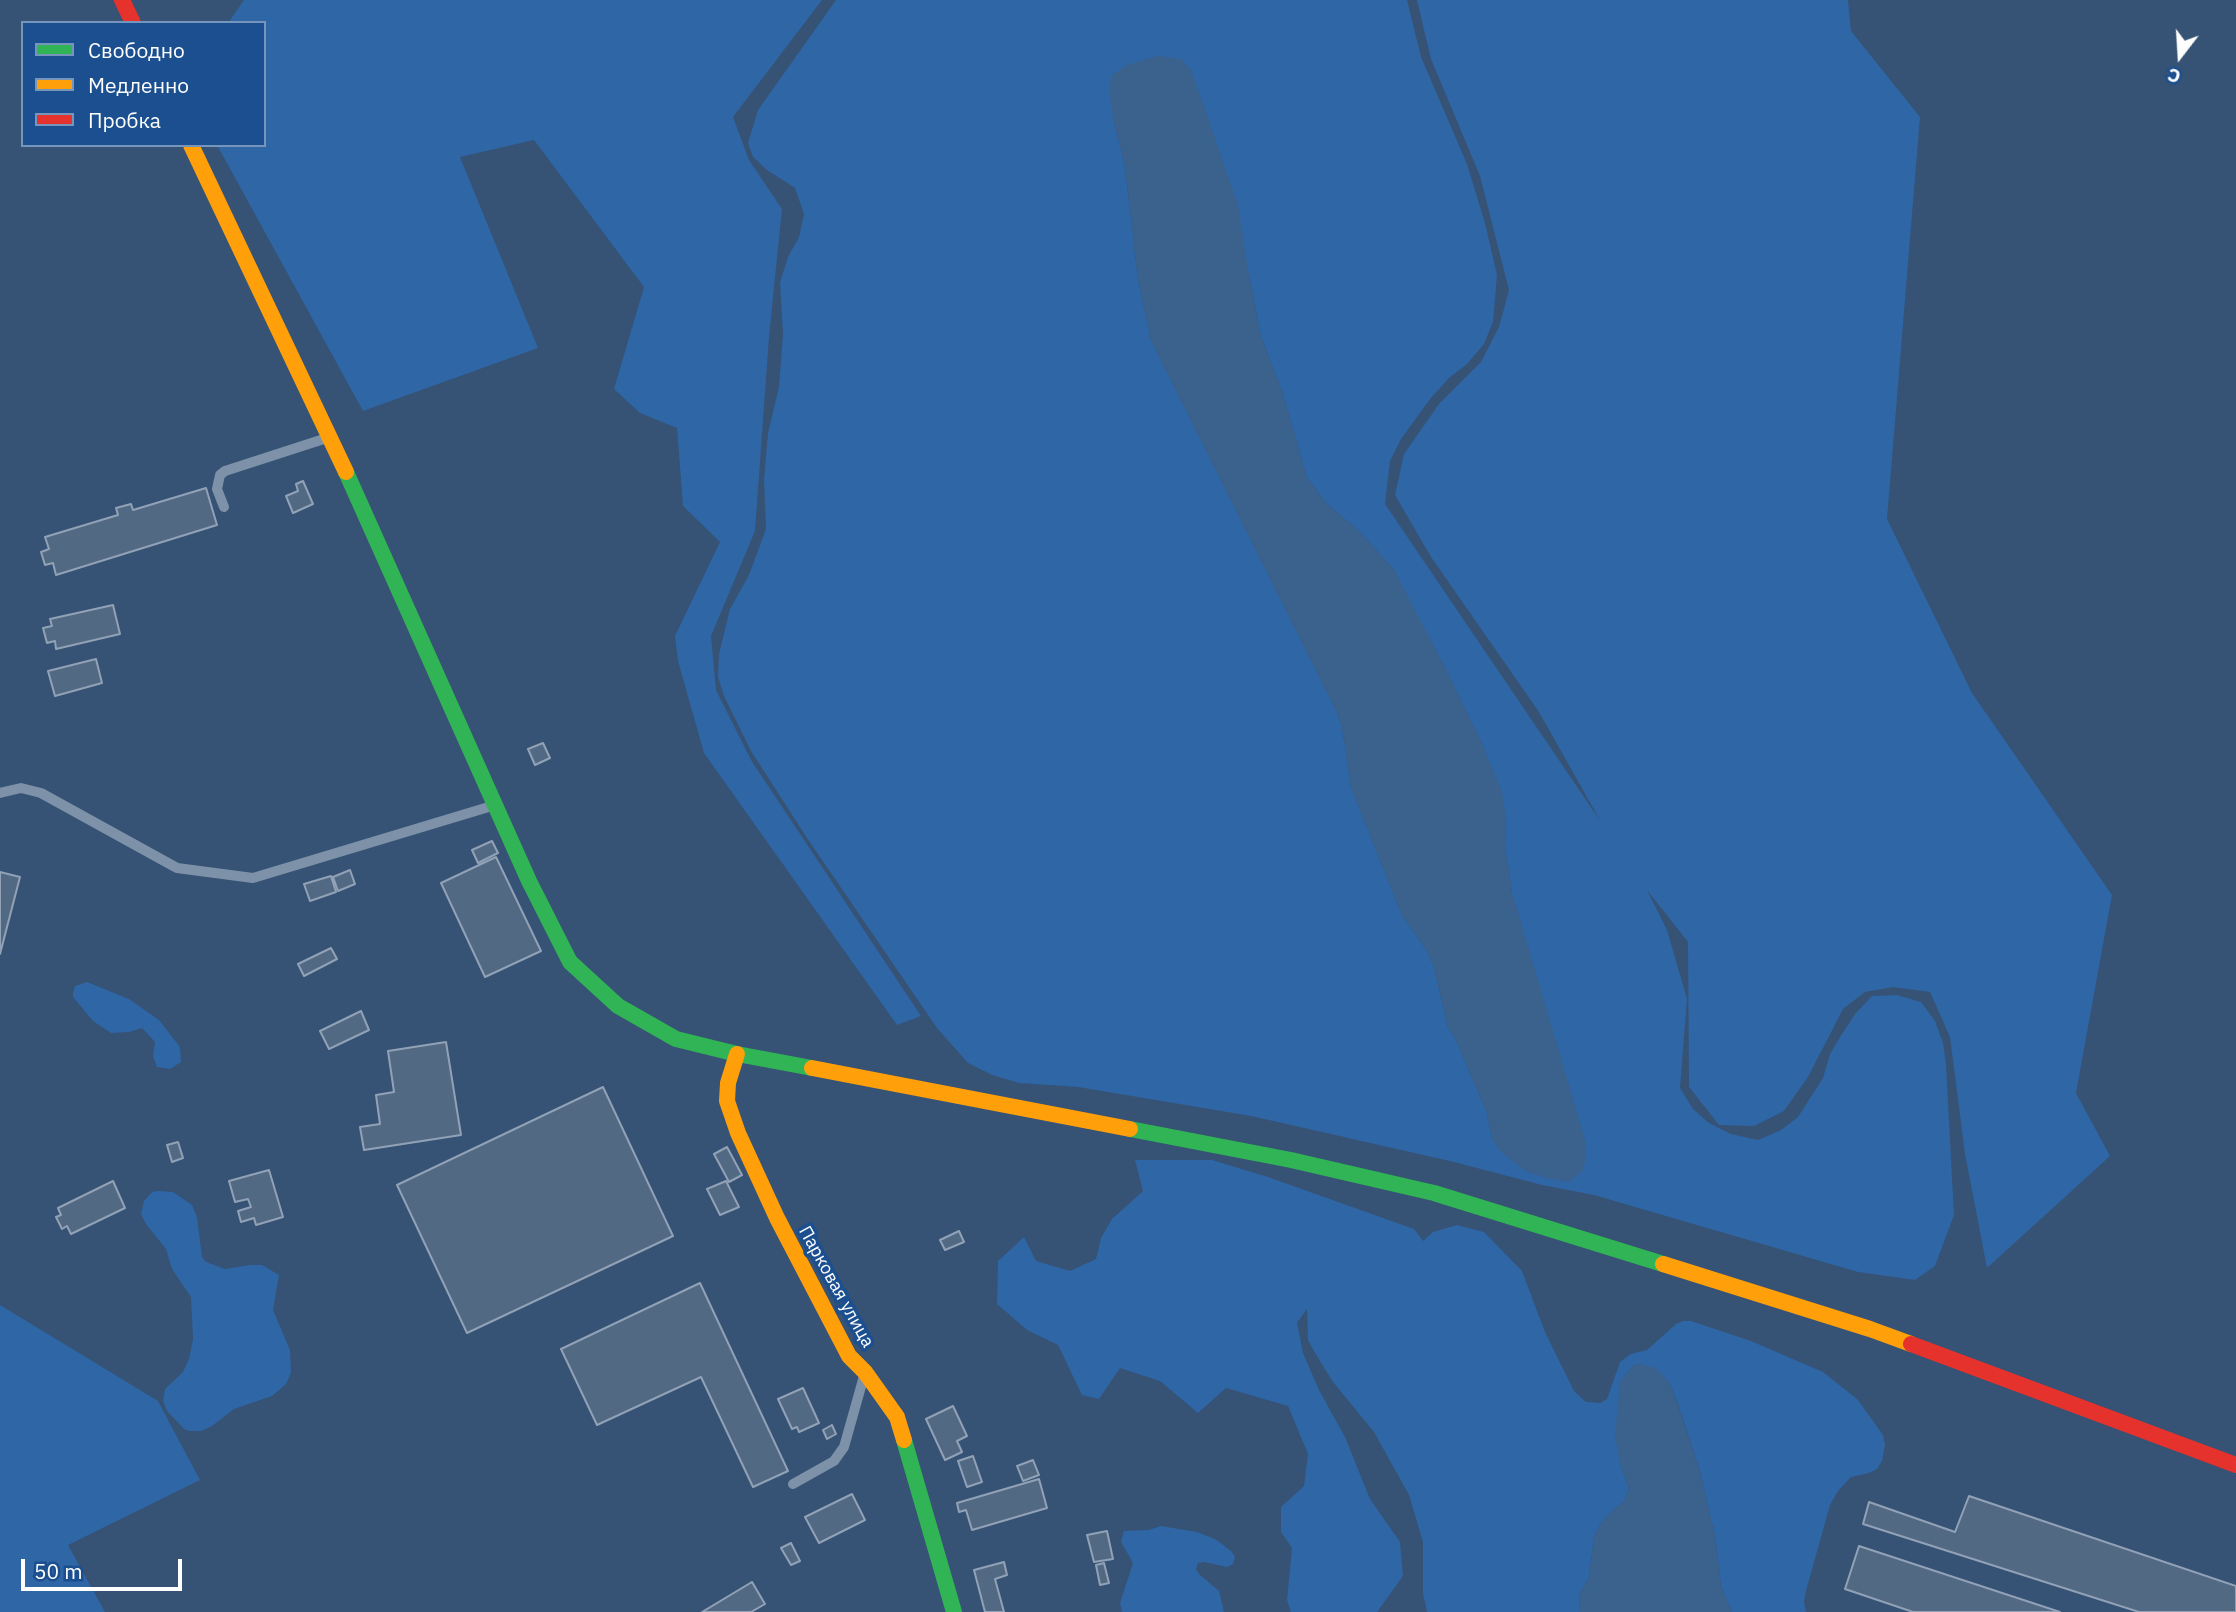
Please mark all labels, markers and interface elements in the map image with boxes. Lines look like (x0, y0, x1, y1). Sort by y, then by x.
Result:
legend (21, 21, 266, 147)
north arrow (2145, 21, 2215, 91)
text: Свободно (88, 36, 185, 64)
text: С (2164, 63, 2183, 89)
text: Медленно (88, 71, 189, 99)
text: Пробка (88, 106, 161, 134)
street label: Парковая улица (794, 1222, 878, 1352)
scale bar (24, 1546, 186, 1590)
text: 50 m (34, 1557, 83, 1585)

